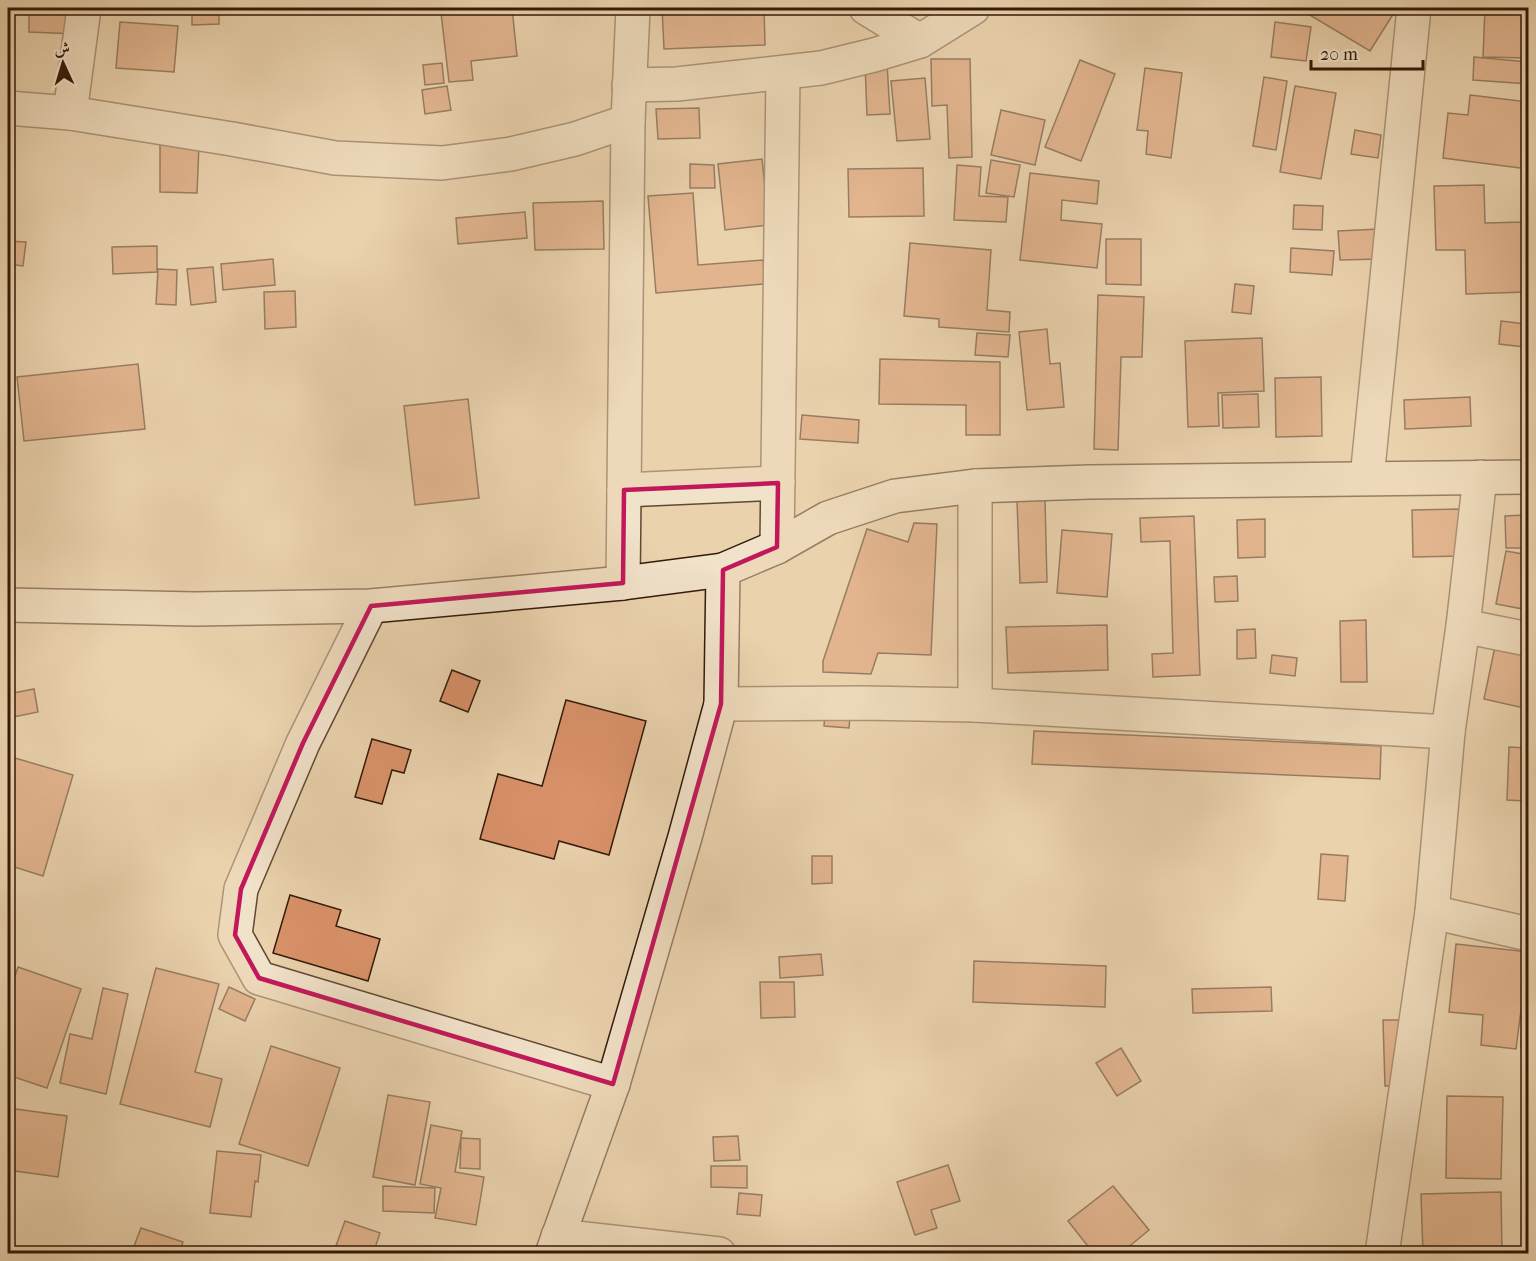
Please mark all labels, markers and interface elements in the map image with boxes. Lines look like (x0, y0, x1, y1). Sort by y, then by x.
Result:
north arrow (33, 33, 93, 93)
scale bar (1311, 33, 1424, 71)
text: ش (53, 39, 71, 59)
text: 20 m (1320, 44, 1358, 65)

